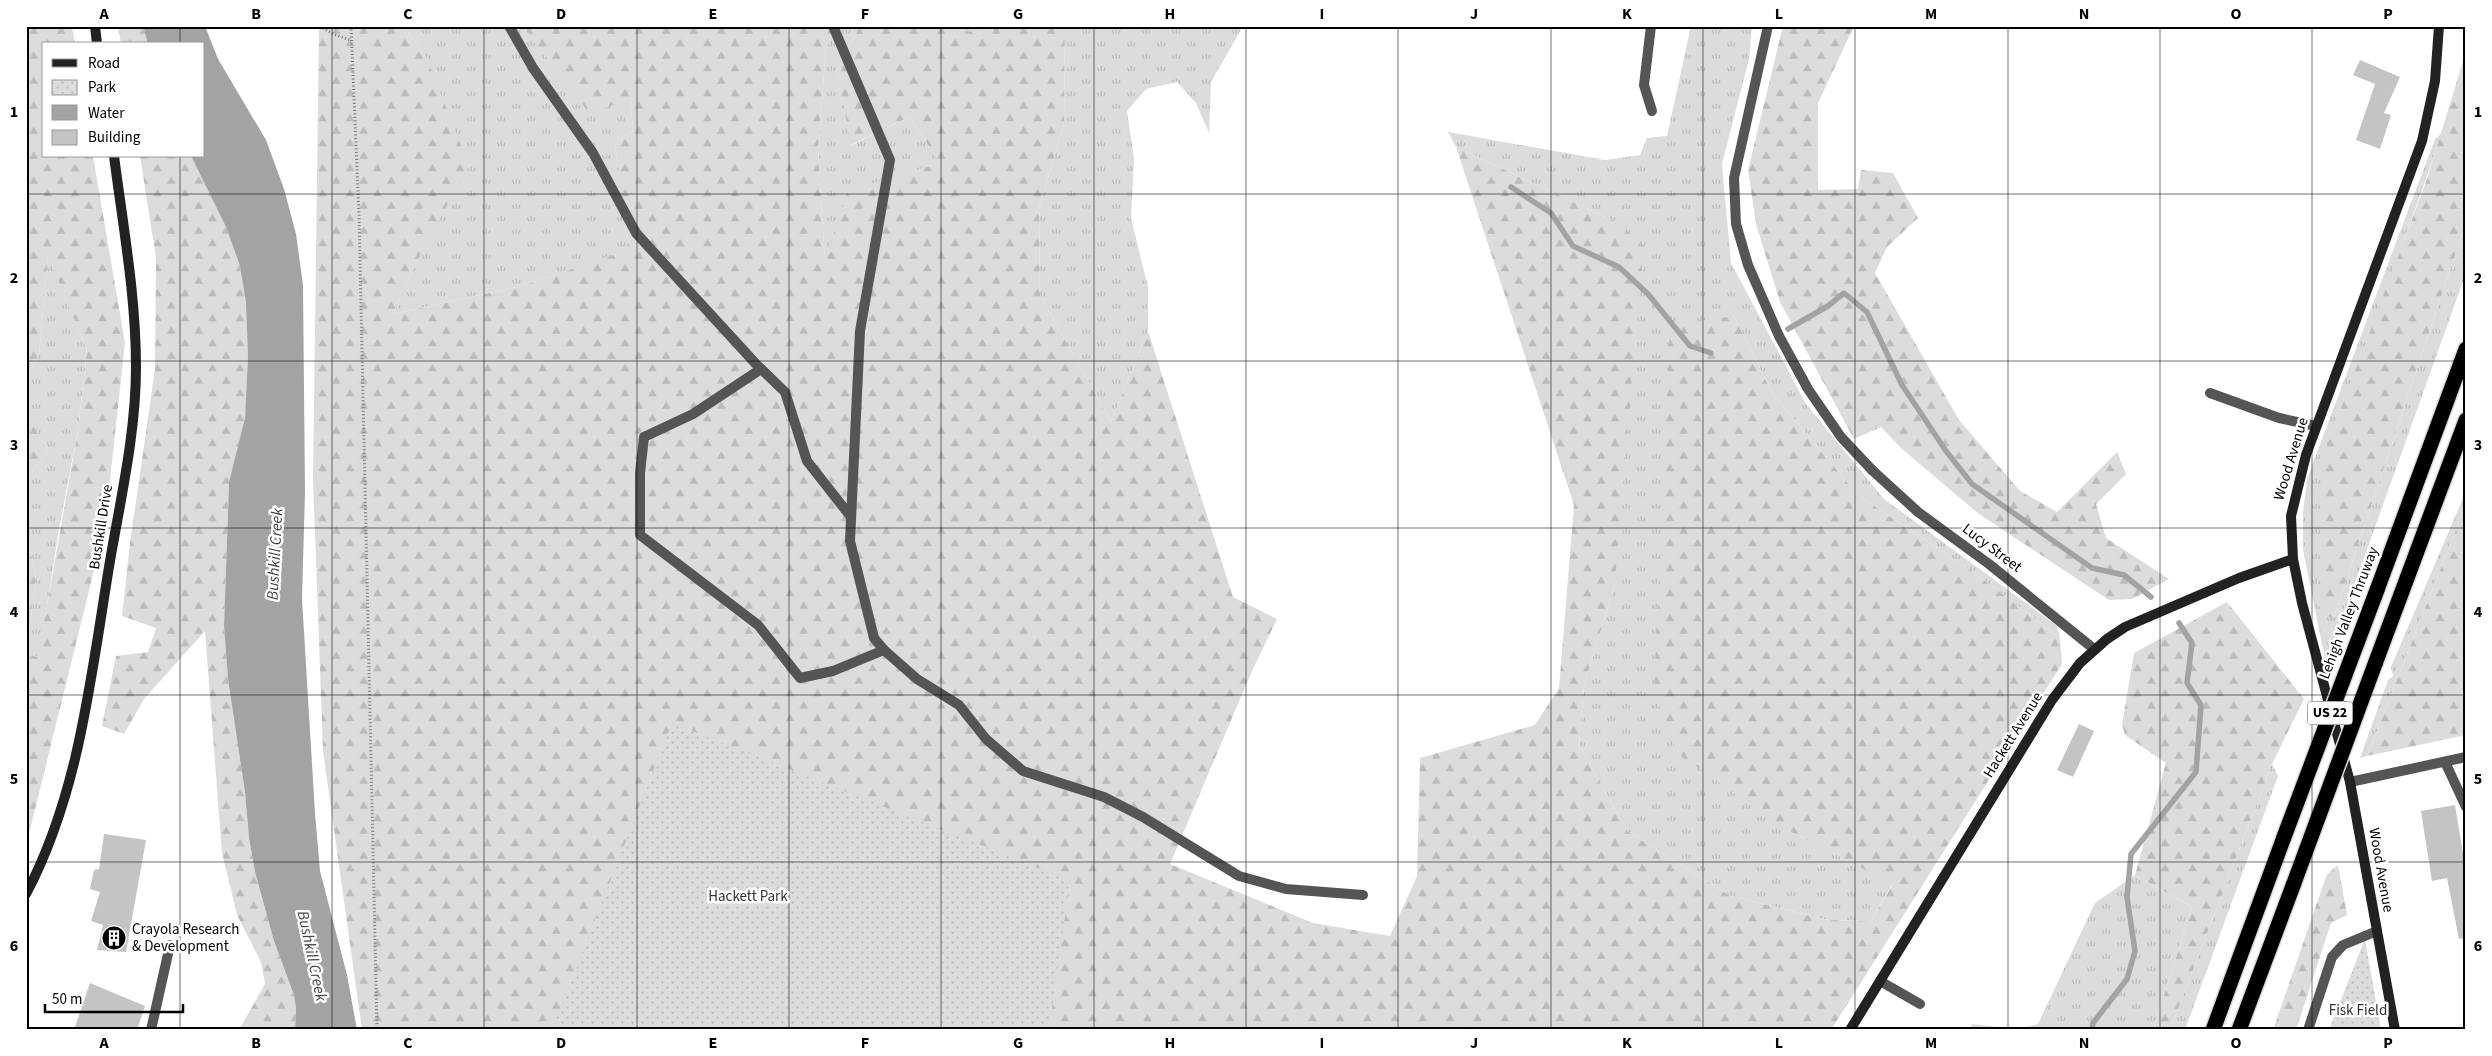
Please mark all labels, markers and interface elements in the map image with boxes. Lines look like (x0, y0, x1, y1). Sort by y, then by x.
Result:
text: A (98, 3, 109, 25)
text: B (251, 3, 261, 25)
text: C (403, 3, 413, 25)
text: D (556, 3, 566, 25)
text: E (709, 3, 717, 25)
text: F (861, 3, 869, 25)
text: G (1013, 3, 1023, 25)
text: H (1165, 3, 1175, 25)
text: I (1320, 3, 1324, 25)
text: J (1470, 3, 1478, 25)
text: K (1622, 3, 1632, 25)
text: L (1775, 3, 1783, 25)
text: M (1925, 3, 1937, 25)
text: N (2079, 3, 2089, 25)
text: O (2231, 3, 2242, 25)
text: P (2383, 3, 2393, 25)
legend (42, 42, 205, 158)
text: Road (88, 53, 120, 74)
text: Park (88, 77, 117, 98)
text: 1 (10, 101, 18, 123)
text: 1 (2474, 101, 2482, 123)
text: Water (88, 103, 125, 124)
text: Building (88, 127, 141, 148)
text: 2 (10, 267, 18, 289)
text: 2 (2474, 267, 2482, 289)
street label: Wood Avenue (2268, 415, 2314, 503)
text: 3 (10, 434, 18, 456)
text: 3 (2474, 434, 2482, 456)
street label: Bushkill Drive (84, 483, 118, 571)
water label: Bushkill Creek (262, 507, 288, 600)
street label: Lucy Street (1958, 519, 2026, 577)
street label: Lehigh Valley Thruway (2314, 544, 2384, 682)
text: 4 (10, 601, 19, 623)
text: 4 (2474, 601, 2483, 623)
street label: Hackett Avenue (1978, 688, 2048, 782)
road number: US 22 (2308, 701, 2352, 724)
text: 5 (10, 768, 18, 790)
text: 5 (2474, 768, 2482, 790)
street label: Wood Avenue (2363, 826, 2399, 914)
park label: Hackett Park (708, 886, 788, 907)
water label: Bushkill Creek (292, 909, 332, 1004)
place label: Crayola Research & Development (132, 919, 239, 957)
building icon: Crayola Research & Development (101, 925, 127, 951)
text: 6 (10, 935, 18, 957)
text: 6 (2474, 935, 2482, 957)
scale bar (45, 981, 182, 1013)
text: 50 m (52, 989, 82, 1010)
park label: Fisk Field (2329, 1000, 2387, 1021)
text: A (98, 1032, 109, 1054)
text: B (251, 1032, 261, 1054)
text: C (403, 1032, 413, 1054)
text: D (556, 1032, 566, 1054)
text: E (709, 1032, 717, 1054)
text: F (861, 1032, 869, 1054)
text: G (1013, 1032, 1023, 1054)
text: H (1165, 1032, 1175, 1054)
text: I (1320, 1032, 1324, 1054)
text: J (1470, 1032, 1478, 1054)
text: K (1622, 1032, 1632, 1054)
text: L (1775, 1032, 1783, 1054)
text: M (1925, 1032, 1937, 1054)
text: N (2079, 1032, 2089, 1054)
text: O (2231, 1032, 2242, 1054)
text: P (2383, 1032, 2393, 1054)

